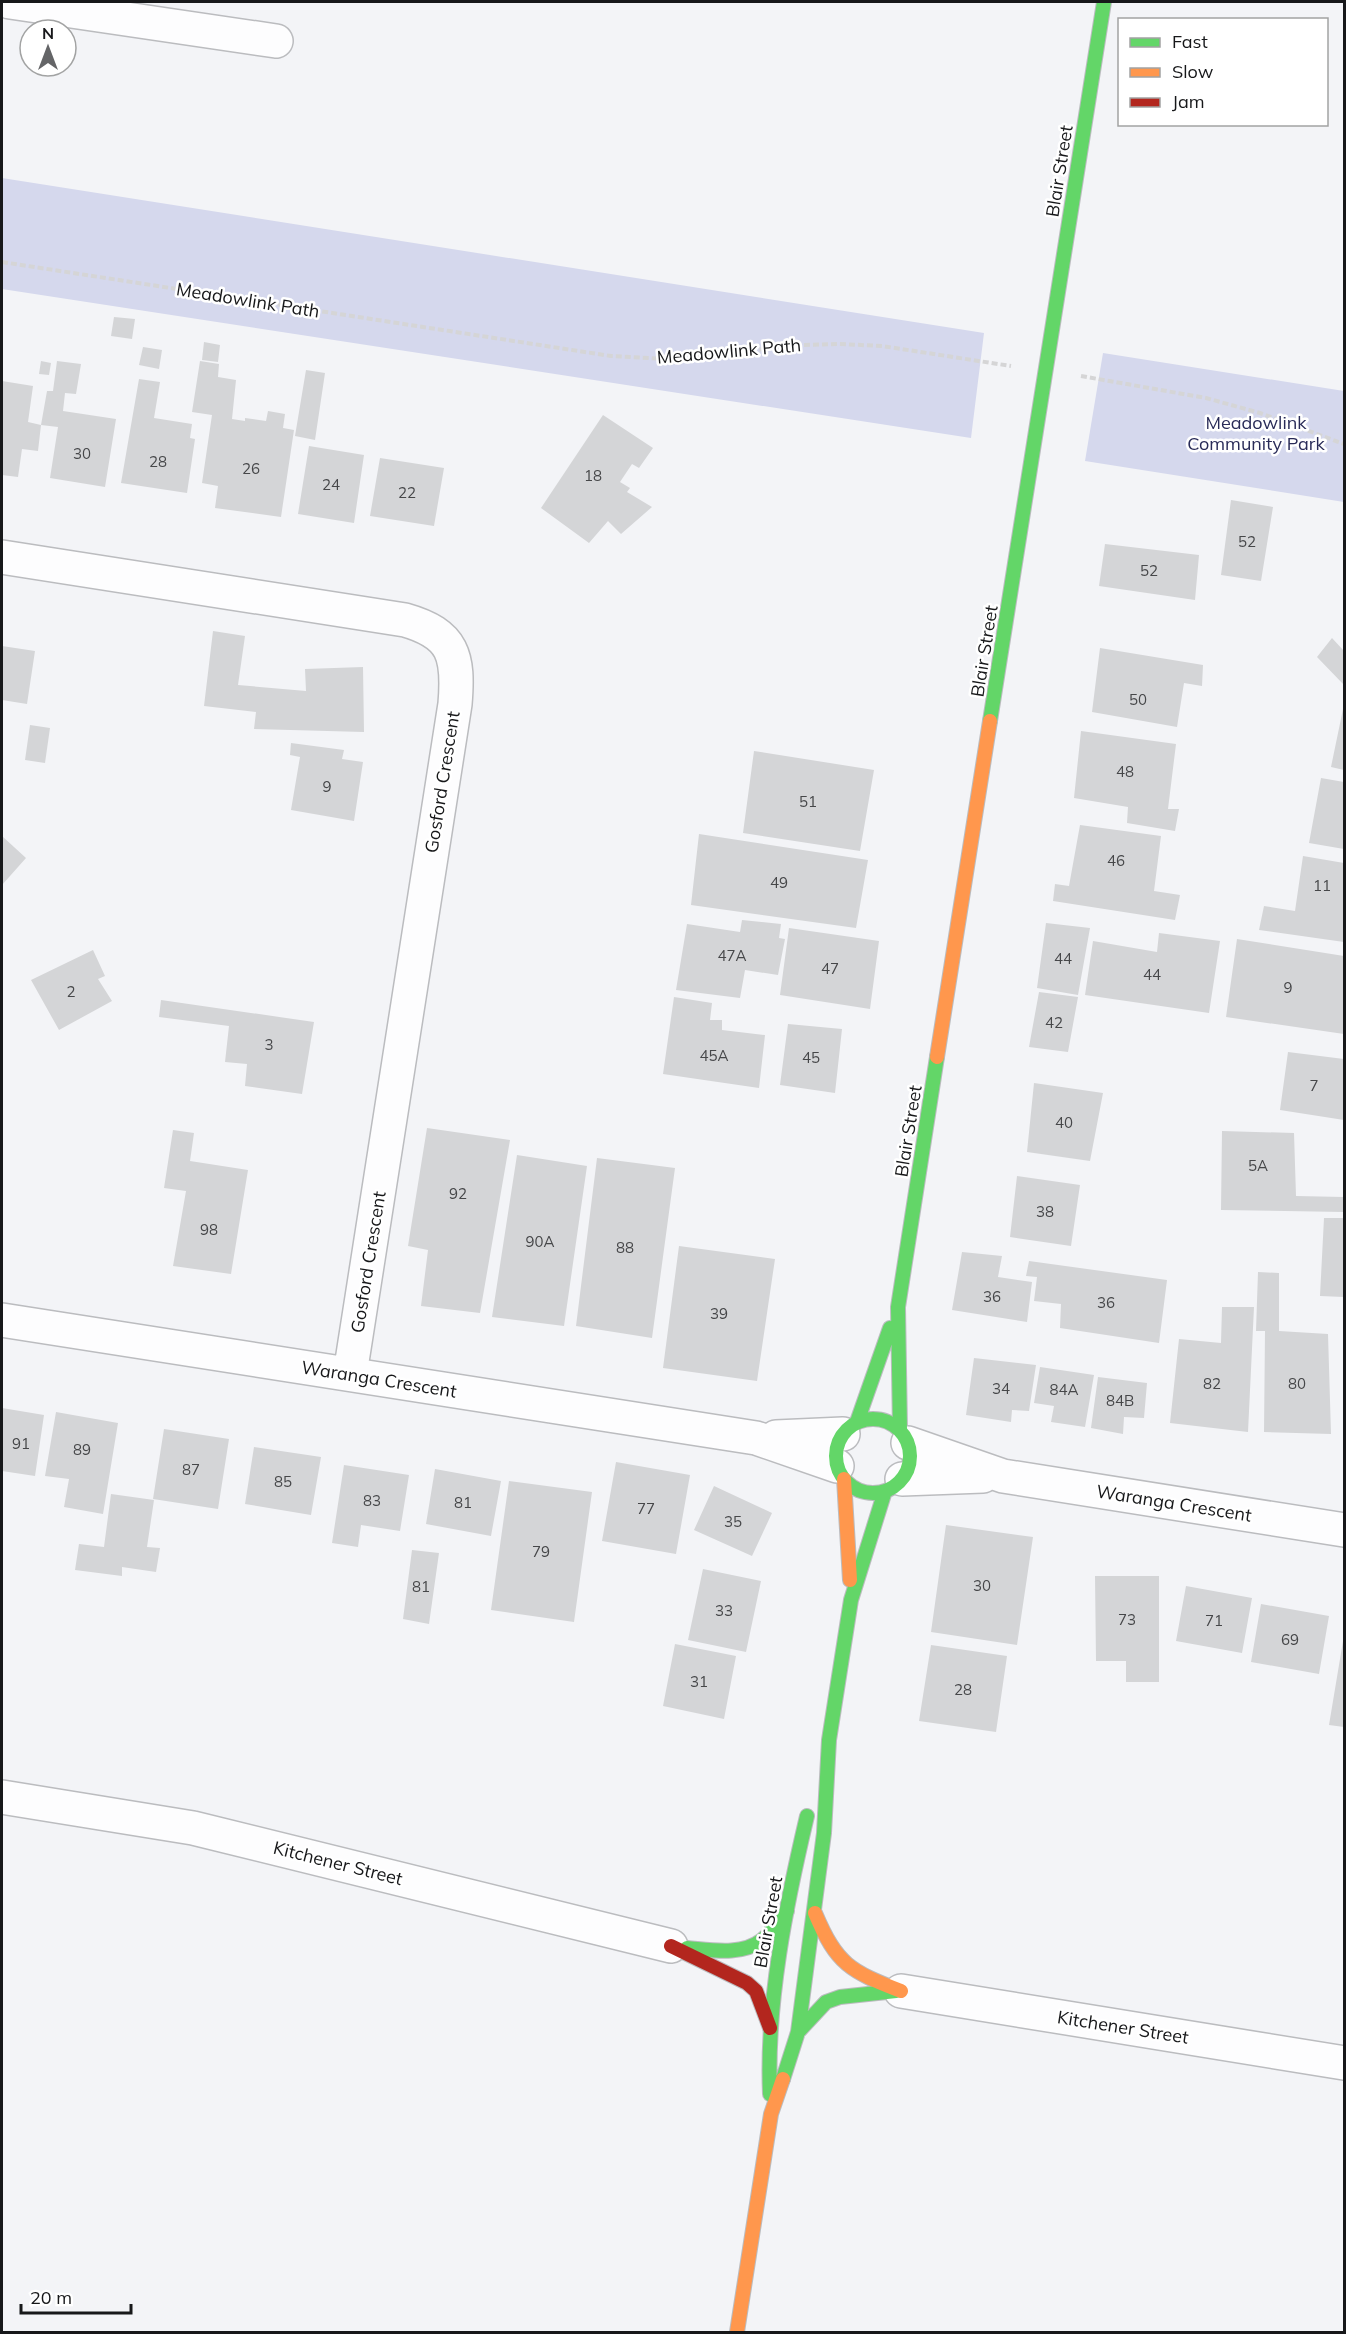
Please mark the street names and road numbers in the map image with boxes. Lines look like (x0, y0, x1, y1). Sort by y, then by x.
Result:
street label: Blair Street (1040, 123, 1078, 219)
street label: Meadowlink Path (175, 277, 321, 323)
street label: Meadowlink Path (656, 333, 802, 369)
street label: Blair Street (965, 603, 1003, 699)
street label: Gosford Crescent (419, 709, 465, 855)
street label: Blair Street (889, 1083, 927, 1179)
street label: Gosford Crescent (345, 1189, 391, 1335)
street label: Waranga Crescent (300, 1355, 458, 1403)
street label: Waranga Crescent (1095, 1479, 1253, 1527)
street label: Kitchener Street (271, 1836, 405, 1890)
street label: Blair Street (749, 1874, 787, 1970)
street label: Kitchener Street (1056, 2005, 1190, 2049)

